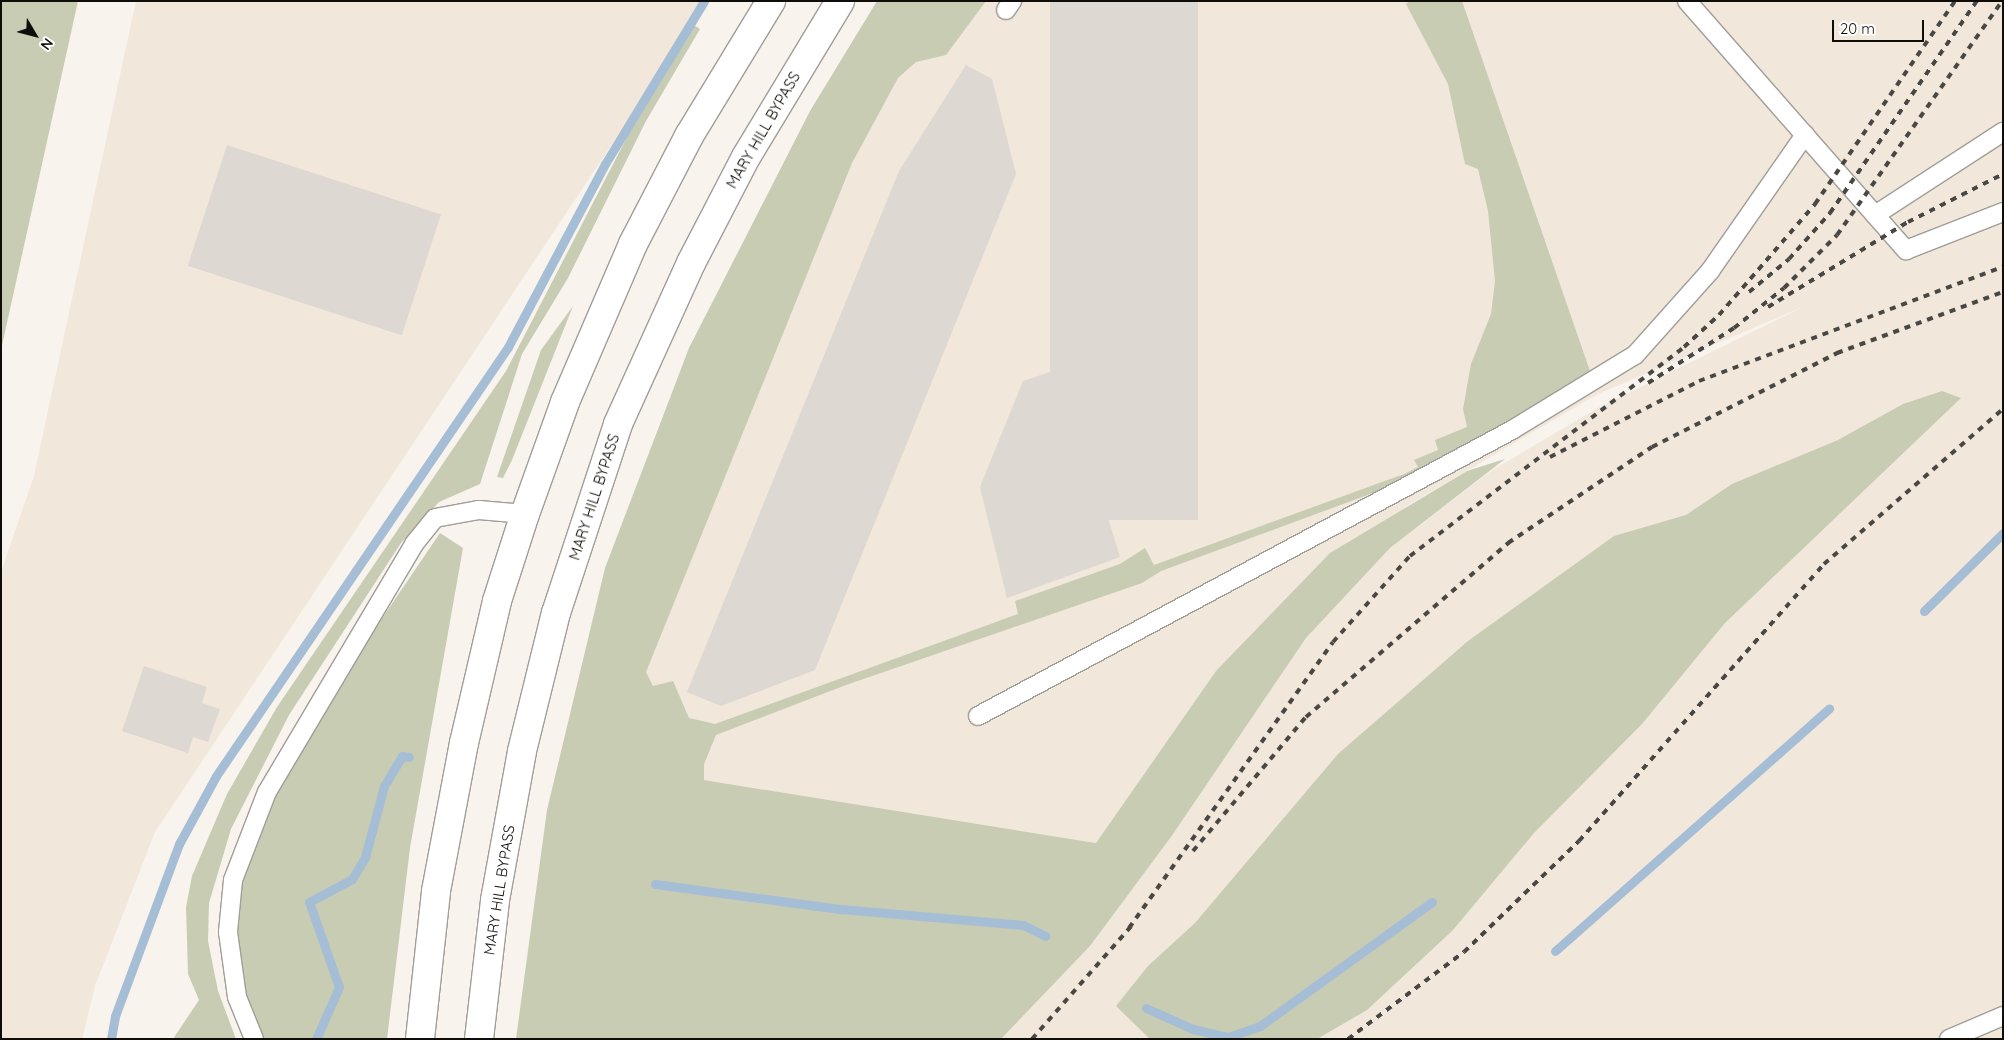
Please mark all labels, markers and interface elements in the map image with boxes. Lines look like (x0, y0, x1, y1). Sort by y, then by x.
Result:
north arrow (10, 10, 60, 60)
scale bar (1834, 10, 1926, 42)
text: 20 m (1840, 19, 1875, 38)
text: N (37, 34, 57, 54)
street label: MARY HILL BYPASS (722, 68, 804, 192)
street label: MARY HILL BYPASS (565, 432, 623, 562)
street label: MARY HILL BYPASS (480, 824, 518, 956)

